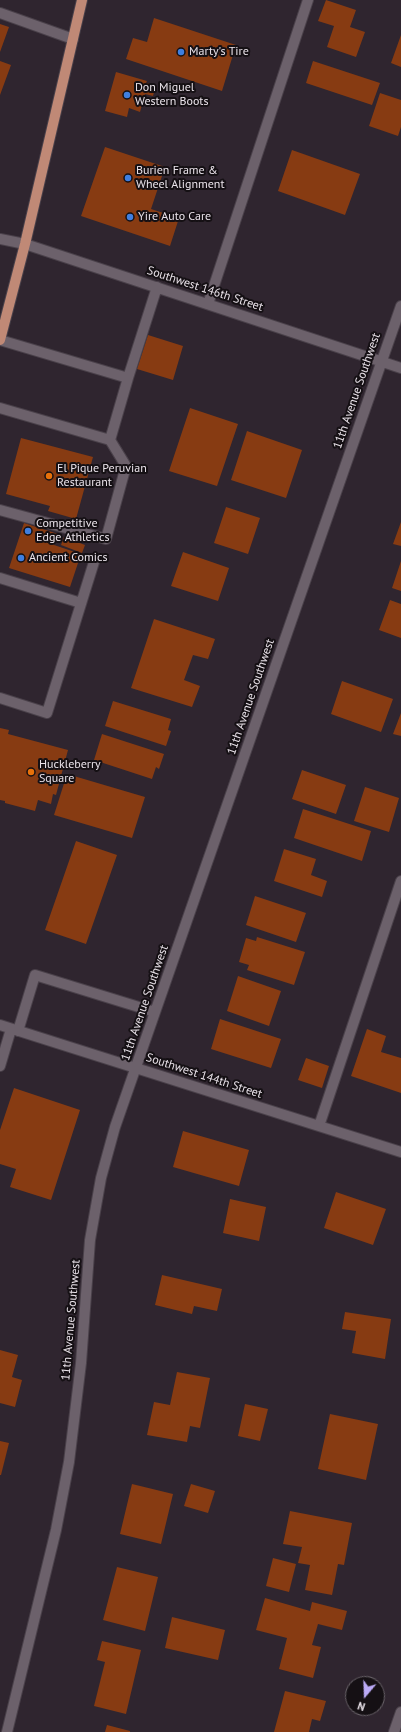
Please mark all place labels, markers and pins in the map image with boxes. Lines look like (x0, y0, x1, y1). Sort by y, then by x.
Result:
place label: Marty's Tire (189, 45, 249, 59)
marker: Marty's Tire (176, 47, 186, 57)
place label: Don Miguel Western Boots (135, 81, 208, 109)
marker: Don Miguel Western Boots (122, 90, 132, 100)
place label: Burien Frame & Wheel Alignment (136, 164, 224, 192)
marker: Burien Frame & Wheel Alignment (123, 173, 133, 183)
place label: Yire Auto Care (138, 210, 211, 224)
marker: Yire Auto Care (125, 212, 135, 222)
place label: El Pique Peruvian Restaurant (57, 462, 147, 490)
marker: El Pique Peruvian Restaurant (44, 471, 54, 481)
place label: Competitive Edge Athletics (36, 517, 109, 545)
marker: Competitive Edge Athletics (23, 526, 33, 536)
place label: Ancient Comics (29, 551, 107, 565)
marker: Ancient Comics (16, 553, 26, 563)
place label: Huckleberry Square (39, 758, 101, 786)
marker: Huckleberry Square (26, 767, 36, 777)

